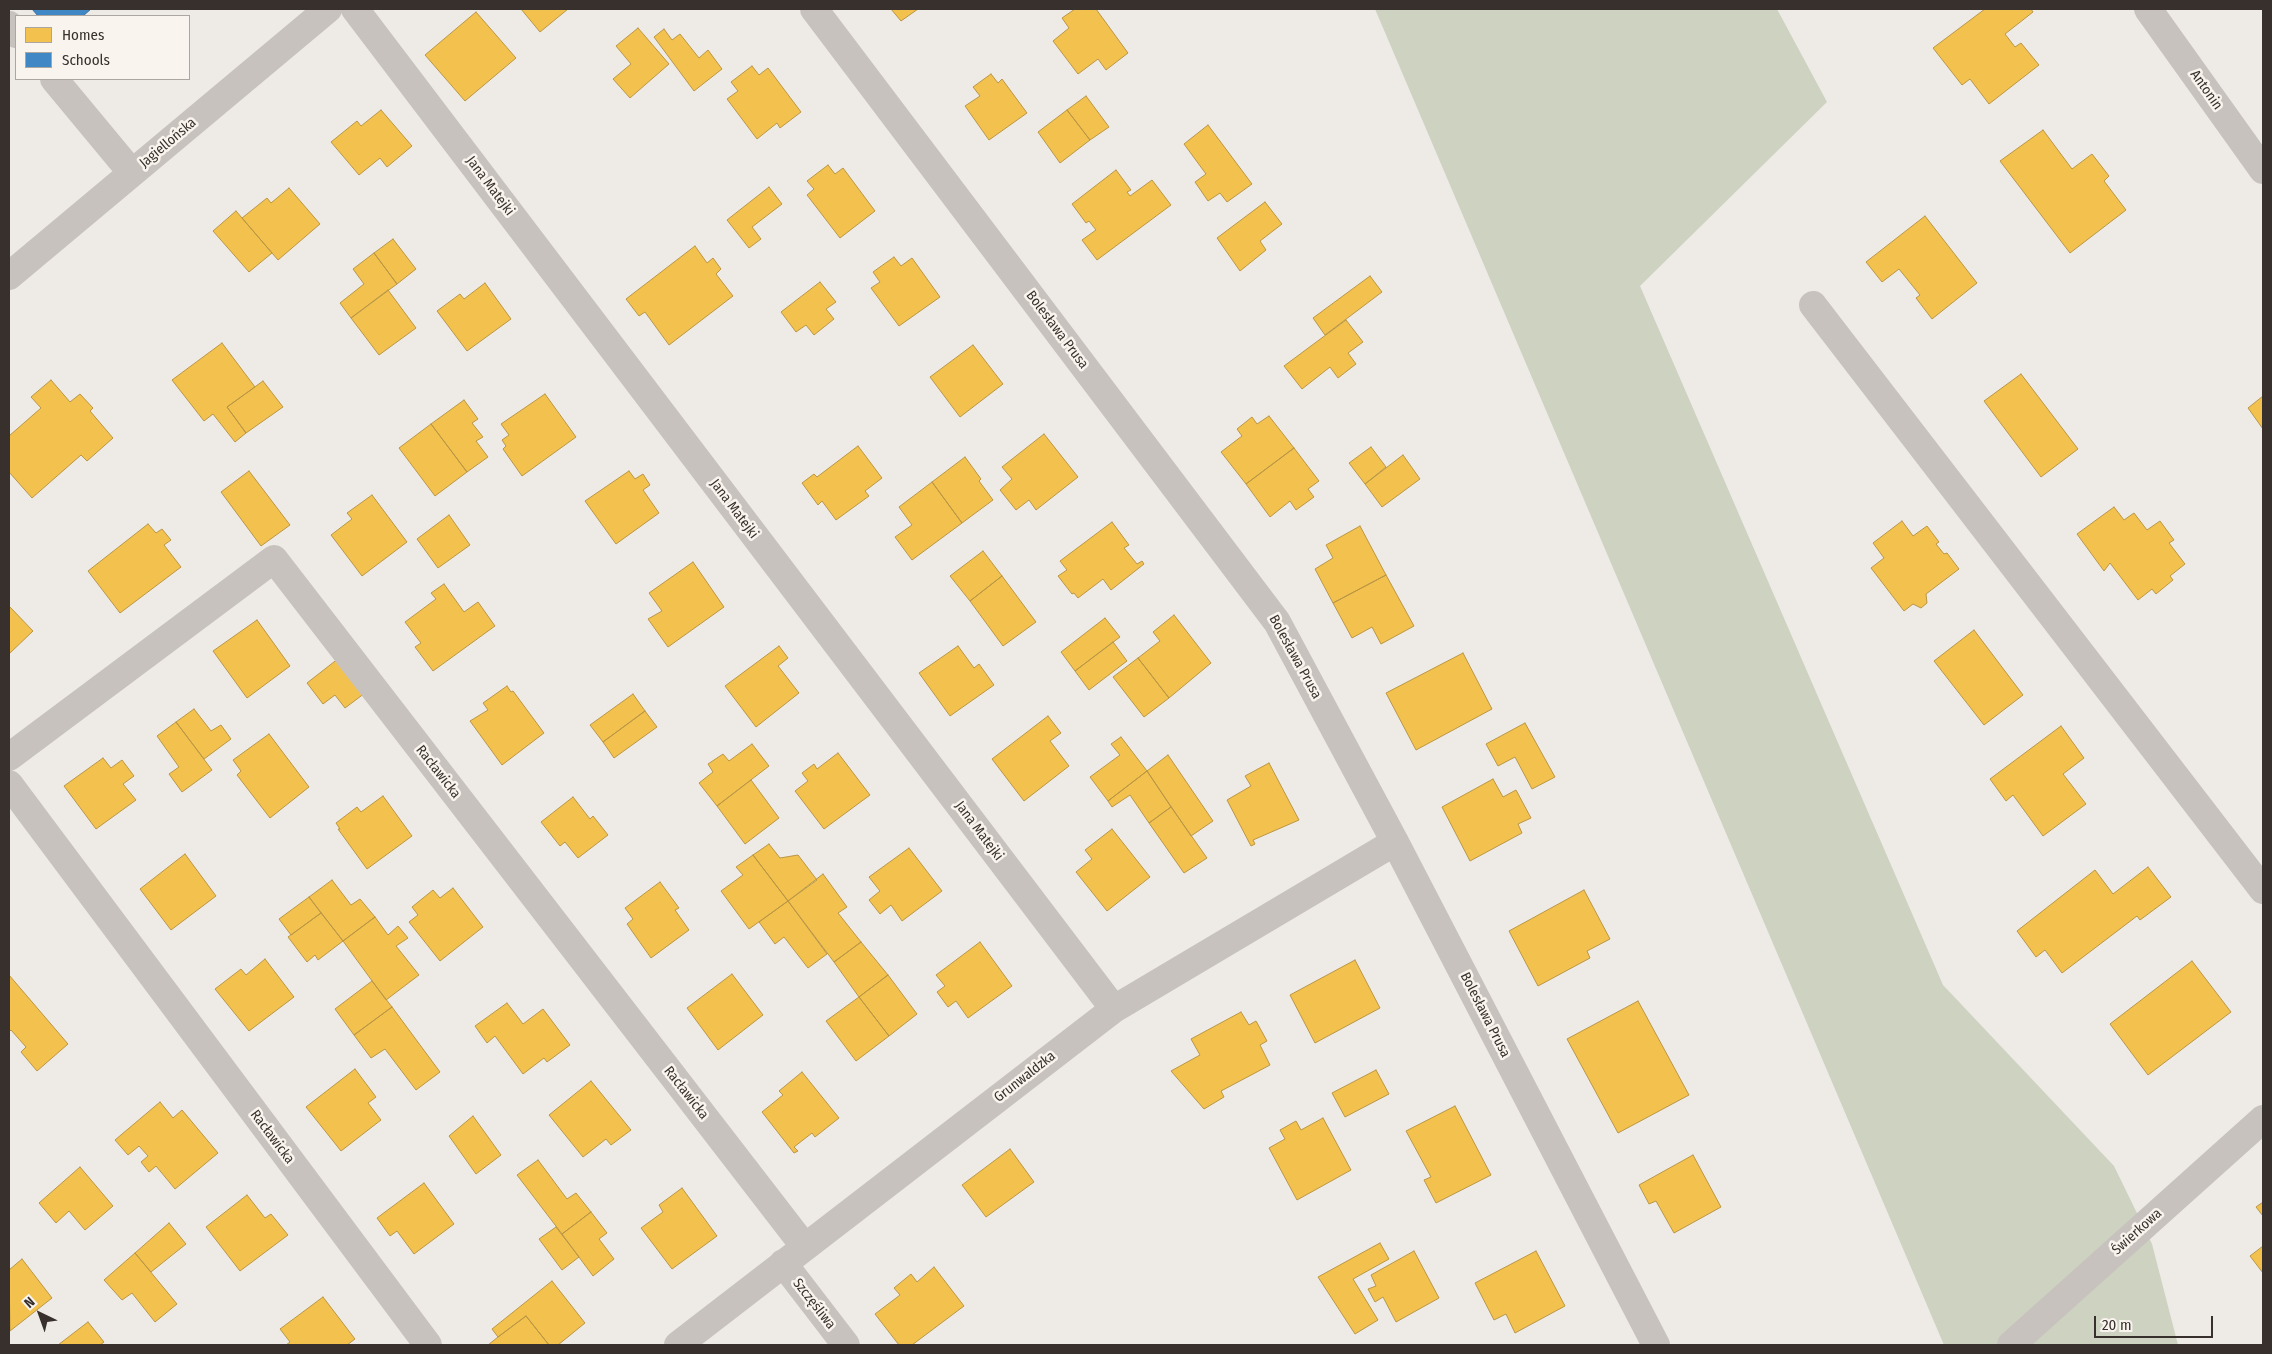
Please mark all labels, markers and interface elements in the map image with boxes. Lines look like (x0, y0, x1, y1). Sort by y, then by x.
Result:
legend (15, 15, 190, 80)
text: Homes (62, 26, 104, 44)
text: Schools (62, 51, 110, 69)
street label: Antonin (2186, 67, 2226, 113)
street label: Jagiellońska (136, 114, 200, 172)
street label: Jana Matejki (462, 153, 518, 219)
street label: Bolesława Prusa (1022, 288, 1092, 372)
street label: Jana Matejki (706, 476, 762, 542)
street label: Bolesława Prusa (1265, 612, 1325, 702)
street label: Racławicka (412, 742, 464, 802)
street label: Jana Matejki (951, 798, 1007, 864)
street label: Bolesława Prusa (1456, 970, 1514, 1060)
street label: Grunwaldzka (991, 1048, 1059, 1106)
street label: Racławicka (660, 1063, 712, 1123)
street label: Racławicka (246, 1107, 298, 1167)
street label: Świerkowa (2109, 1205, 2165, 1259)
street label: Szczęśliwa (789, 1275, 839, 1333)
north arrow (15, 1289, 65, 1339)
text: N (21, 1293, 38, 1312)
scale bar (2097, 1306, 2216, 1338)
text: 20 m (2102, 1316, 2132, 1334)

